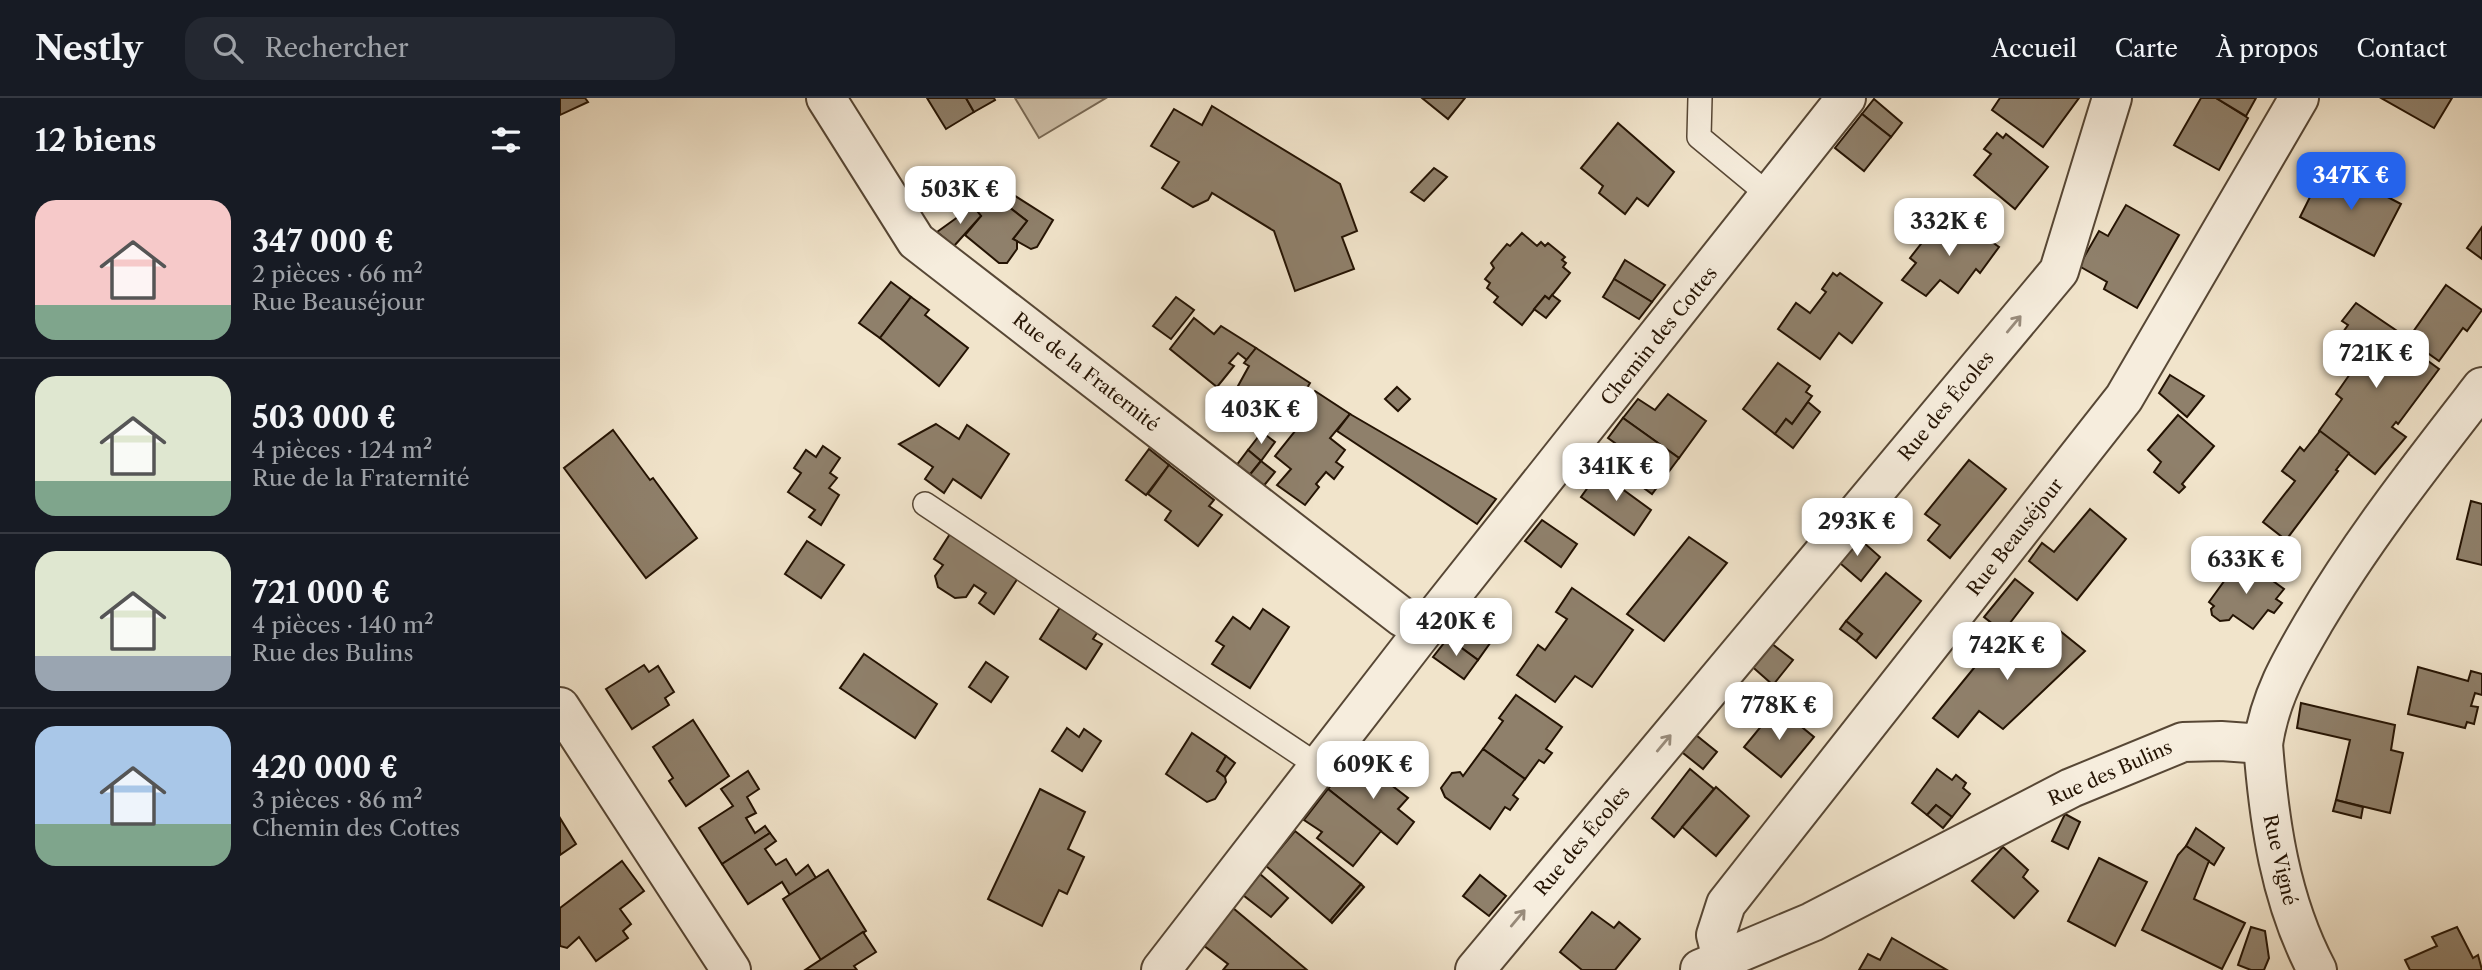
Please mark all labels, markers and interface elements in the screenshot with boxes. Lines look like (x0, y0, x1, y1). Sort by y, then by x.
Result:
search box (185, 17, 675, 80)
text: Nestly (35, 28, 143, 69)
icon: search (209, 29, 247, 67)
text: Rechercher (265, 32, 409, 64)
text: Accueil (1992, 34, 2077, 63)
text: Carte (2115, 34, 2178, 63)
text: À propos (2216, 34, 2319, 63)
text: Contact (2357, 34, 2447, 63)
icon: filters (487, 121, 525, 159)
text: 12 biens (35, 122, 156, 159)
pin: 347K € (2294, 152, 2408, 212)
text: 347K € (2313, 161, 2389, 189)
pin: 503K € (903, 166, 1017, 226)
text: 503K € (921, 175, 999, 203)
pin: 332K € (1892, 198, 2006, 258)
text: 332K € (1910, 207, 1988, 235)
text: 347 000 € (252, 223, 394, 260)
icon: home (91, 228, 175, 312)
text: 2 pièces · 66 m² (252, 260, 423, 288)
street label: Chemin des Cottes (1596, 262, 1722, 410)
text: Rue Beauséjour (252, 288, 425, 316)
street label: Rue de la Fraternité (1008, 308, 1164, 436)
one-way arrow (2006, 315, 2022, 333)
pin: 721K € (2319, 330, 2433, 390)
text: 721K € (2339, 339, 2413, 367)
street label: Rue des Écoles (1893, 346, 1999, 466)
pin: 403K € (1204, 386, 1318, 446)
text: 403K € (1221, 395, 1301, 423)
text: 503 000 € (252, 399, 396, 436)
icon: home (91, 404, 175, 488)
text: 4 pièces · 124 m² (252, 436, 432, 464)
pin: 341K € (1559, 444, 1673, 503)
text: 341K € (1578, 452, 1654, 480)
text: Rue de la Fraternité (252, 464, 470, 492)
street label: Rue Beauséjour (1962, 474, 2068, 600)
pin: 293K € (1800, 498, 1914, 558)
text: 293K € (1818, 507, 1896, 535)
pin: 633K € (2189, 536, 2303, 596)
text: 633K € (2207, 545, 2285, 573)
text: 721 000 € (252, 574, 390, 611)
icon: home (91, 579, 175, 663)
pin: 420K € (1399, 598, 1513, 658)
text: 420K € (1416, 607, 1496, 635)
text: 4 pièces · 140 m² (252, 611, 434, 639)
pin: 742K € (1950, 622, 2064, 682)
text: 742K € (1969, 631, 2045, 659)
text: Rue des Bulins (252, 639, 414, 667)
pin: 778K € (1722, 682, 1836, 742)
text: 778K € (1741, 691, 1817, 719)
one-way arrow (1656, 734, 1672, 752)
street label: Rue des Bulins (2044, 735, 2176, 811)
pin: 609K € (1316, 742, 1430, 801)
text: 420 000 € (252, 749, 398, 786)
text: 609K € (1333, 750, 1413, 778)
icon: home (91, 754, 175, 838)
street label: Rue des Écoles (1529, 781, 1635, 901)
text: 3 pièces · 86 m² (252, 786, 423, 814)
street label: Rue Vigné (2258, 812, 2302, 908)
text: Chemin des Cottes (252, 814, 460, 842)
one-way arrow (1511, 909, 1526, 927)

